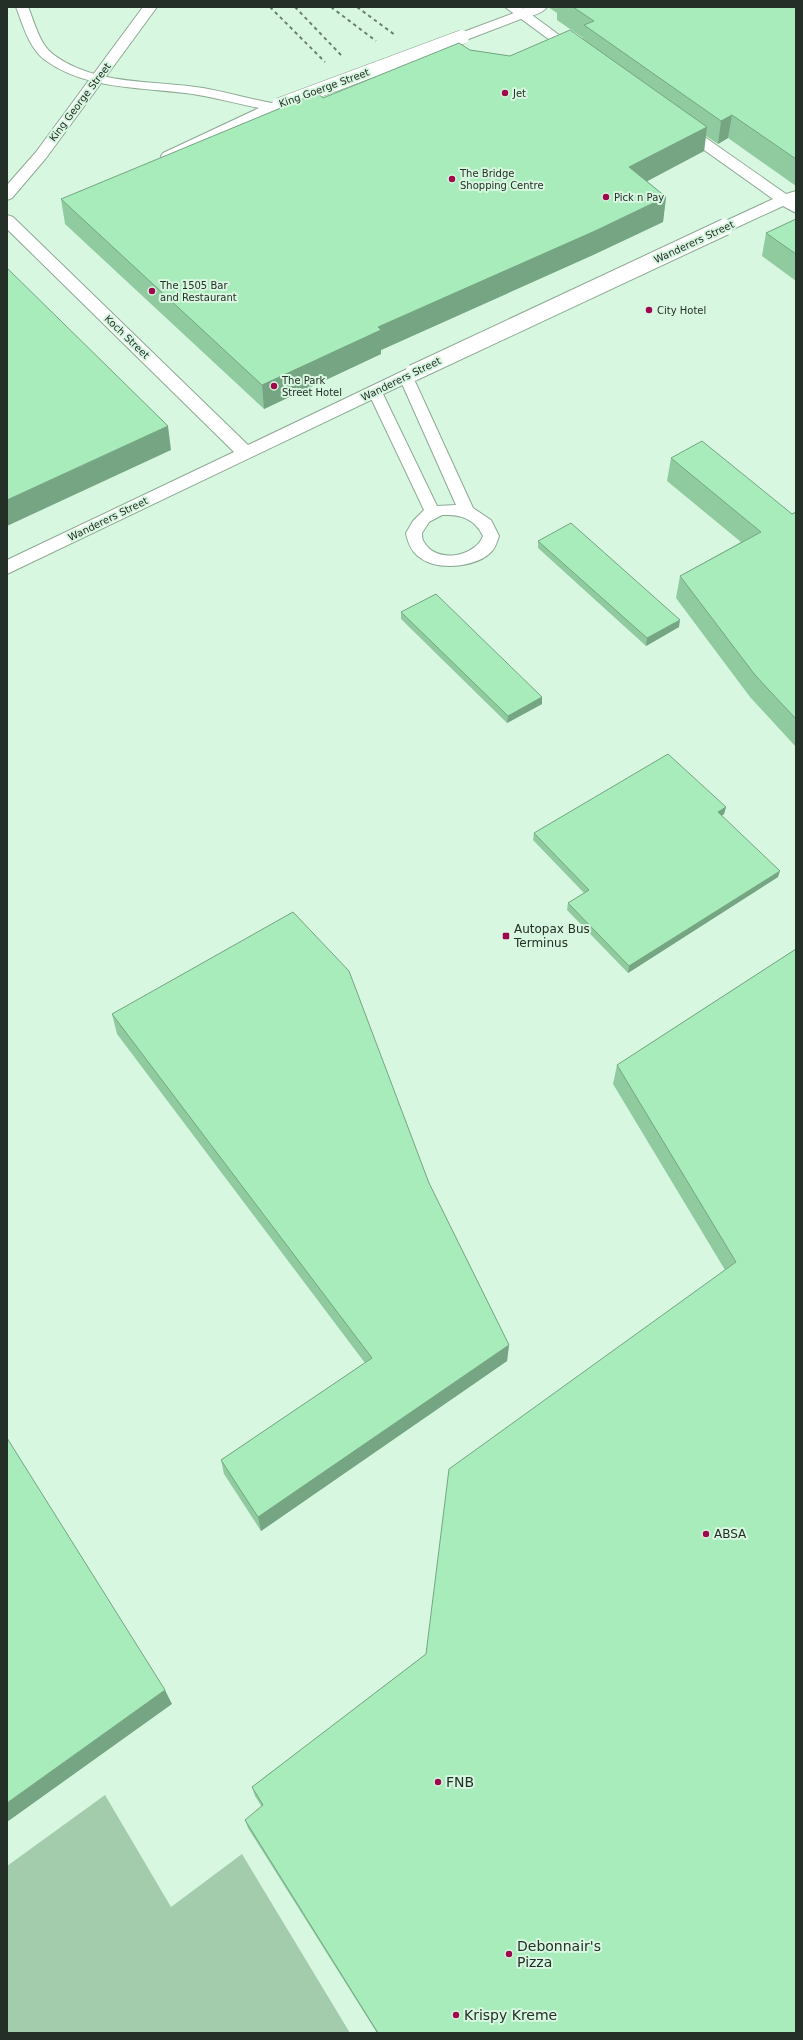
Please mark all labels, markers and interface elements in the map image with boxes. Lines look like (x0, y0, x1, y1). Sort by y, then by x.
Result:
street label: King George Street (47, 61, 113, 143)
street label: King Goerge Street (277, 67, 371, 109)
marker: Jet (500, 88, 510, 98)
place label: Jet (512, 88, 526, 99)
place label: The Bridge Shopping Centre (459, 168, 544, 191)
marker: The Bridge Shopping Centre (447, 174, 457, 184)
marker: Pick n Pay (601, 192, 611, 202)
place label: Pick n Pay (614, 192, 664, 203)
street label: Wanderers Street (652, 219, 736, 265)
place label: The 1505 Bar and Restaurant (159, 280, 237, 303)
marker: The 1505 Bar and Restaurant (147, 286, 157, 296)
marker: City Hotel (644, 305, 654, 315)
place label: City Hotel (657, 305, 706, 316)
street label: Koch Street (102, 313, 152, 361)
street label: Wanderers Street (359, 355, 443, 403)
place label: The Park Street Hotel (281, 375, 342, 398)
marker: The Park Street Hotel (269, 381, 279, 391)
street label: Wanderers Street (66, 495, 150, 543)
place label: Autopax Bus Terminus (513, 922, 590, 950)
marker: Autopax Bus Terminus (501, 931, 511, 941)
place label: ABSA (714, 1527, 747, 1541)
marker: ABSA (701, 1529, 711, 1539)
place label: FNB (446, 1774, 474, 1790)
marker: FNB (433, 1777, 443, 1787)
place label: Debonnair's Pizza (517, 1938, 601, 1970)
marker: Debonnair's Pizza (504, 1949, 514, 1959)
place label: Krispy Kreme (464, 2007, 557, 2023)
marker: Krispy Kreme (451, 2010, 461, 2020)

